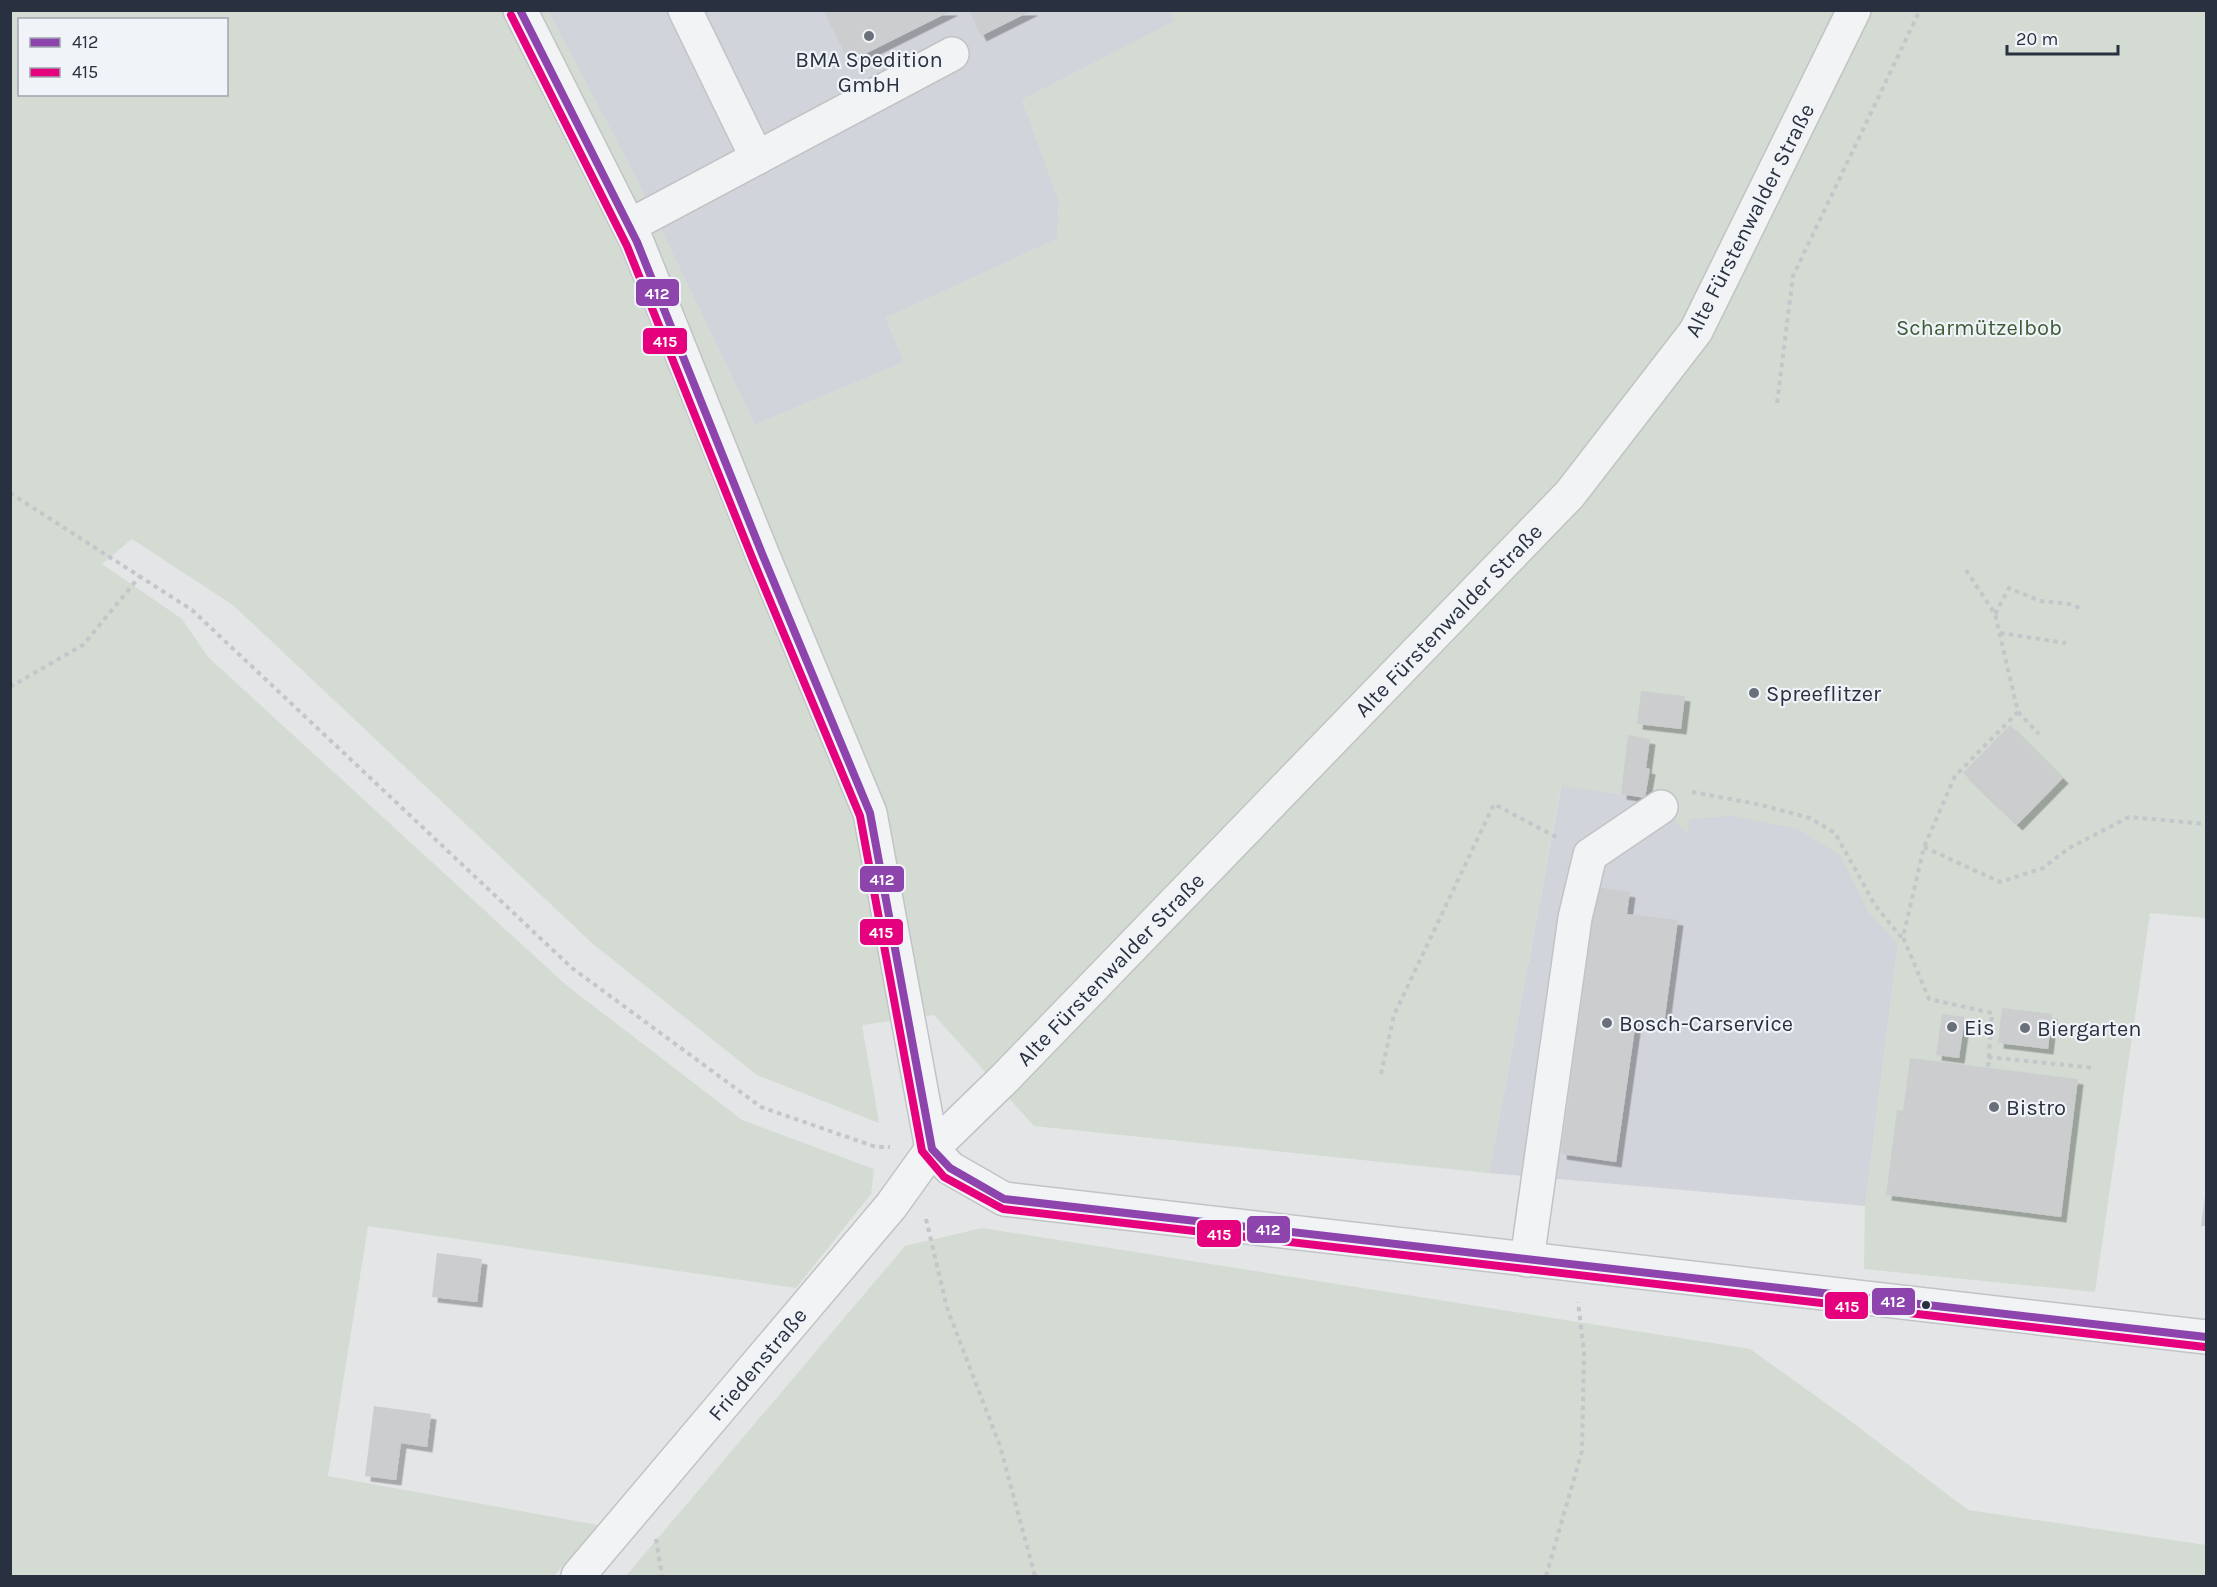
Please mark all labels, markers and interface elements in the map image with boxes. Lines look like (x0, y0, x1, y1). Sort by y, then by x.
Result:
legend (18, 18, 228, 96)
scale bar (2007, 18, 2118, 56)
text: 20 m (2016, 28, 2058, 50)
marker: BMA Spedition GmbH (862, 29, 876, 43)
text: 412 (72, 31, 98, 53)
place label: BMA Spedition GmbH (795, 47, 943, 98)
text: 415 (72, 61, 98, 83)
street label: Alte Fürstenwalder Straße (1680, 99, 1820, 341)
line badge: 412 (635, 278, 680, 307)
text: 412 (645, 284, 669, 303)
park label: Scharmützelbob (1896, 315, 2062, 341)
line badge: 415 (642, 327, 688, 355)
text: 415 (653, 332, 677, 351)
street label: Alte Fürstenwalder Straße (1350, 519, 1548, 723)
place label: Spreeflitzer (1766, 681, 1881, 707)
marker: Spreeflitzer (1747, 686, 1761, 700)
line badge: 412 (859, 865, 905, 893)
street label: Alte Fürstenwalder Straße (1012, 868, 1210, 1072)
text: 412 (870, 870, 894, 889)
line badge: 415 (859, 918, 904, 946)
text: 415 (869, 923, 893, 942)
place label: Bosch-Carservice (1619, 1011, 1793, 1037)
place label: Eis (1964, 1015, 1994, 1041)
marker: Bosch-Carservice (1600, 1016, 1614, 1030)
place label: Biergarten (2037, 1016, 2141, 1042)
marker: Eis (1945, 1020, 1959, 1034)
marker: Biergarten (2018, 1021, 2032, 1035)
place label: Bistro (2006, 1095, 2066, 1121)
marker: Bistro (1987, 1100, 2001, 1114)
line badge: 412 (1246, 1215, 1291, 1244)
line badge: 415 (1196, 1219, 1242, 1248)
text: 412 (1256, 1220, 1280, 1239)
text: 415 (1207, 1225, 1231, 1244)
line badge: 412 (1871, 1287, 1916, 1316)
line badge: 415 (1824, 1291, 1869, 1320)
text: 412 (1881, 1292, 1905, 1311)
text: 415 (1835, 1297, 1859, 1316)
unlabelled marker (1920, 1299, 1932, 1311)
street label: Friedenstraße (703, 1303, 813, 1426)

